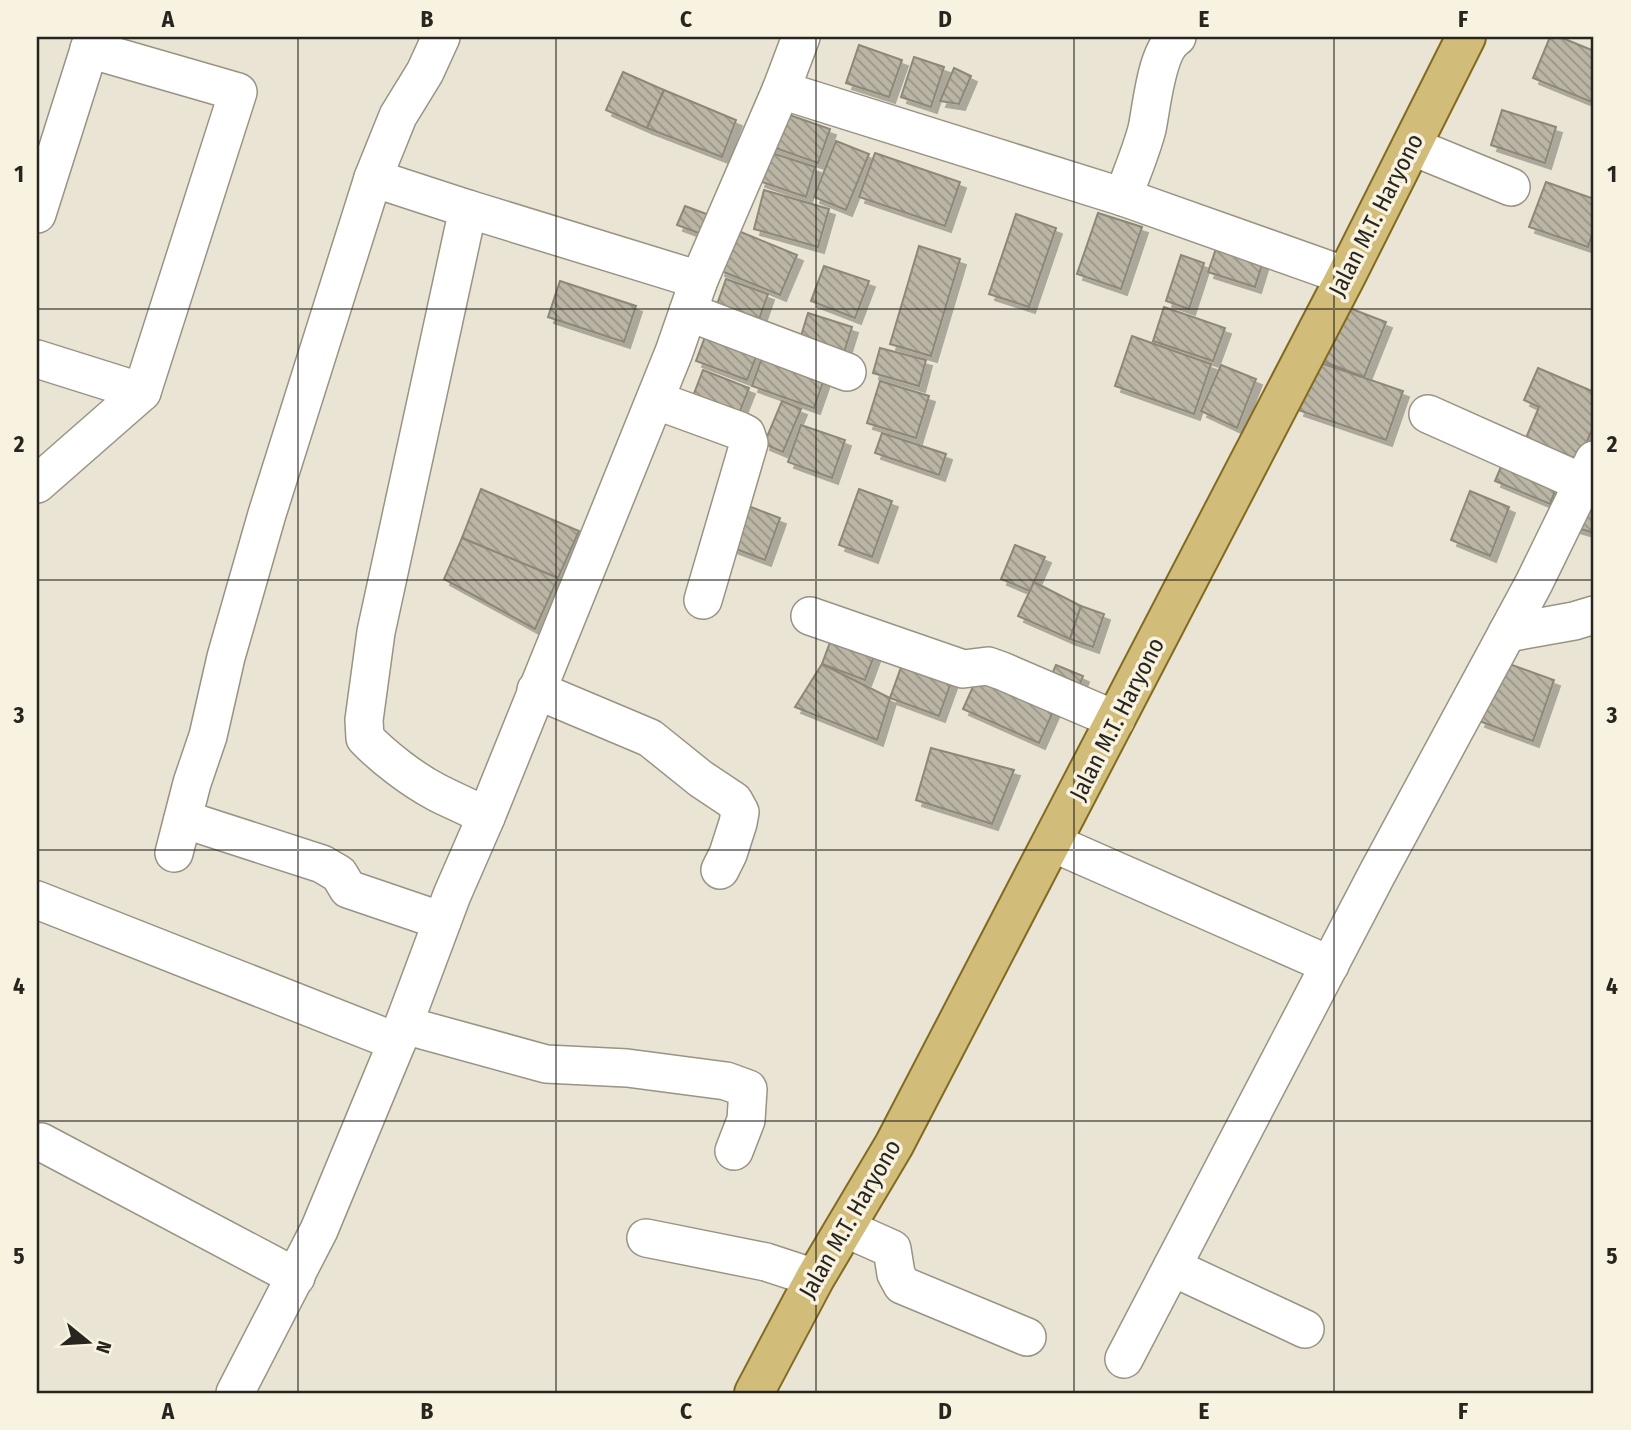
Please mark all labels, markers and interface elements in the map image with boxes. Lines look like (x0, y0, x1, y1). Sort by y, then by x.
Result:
text: A (161, 5, 175, 33)
text: B (421, 5, 434, 33)
text: C (680, 5, 692, 33)
text: D (938, 5, 952, 33)
text: E (1199, 5, 1210, 33)
text: F (1458, 5, 1468, 33)
street label: Jalan M.T. Haryono (1323, 129, 1429, 301)
text: 1 (14, 160, 24, 188)
text: 1 (1607, 160, 1617, 188)
text: 2 (13, 430, 25, 458)
text: 2 (1606, 430, 1618, 458)
street label: Jalan M.T. Haryono (1064, 633, 1170, 805)
text: 3 (13, 701, 25, 729)
text: 3 (1606, 701, 1618, 729)
text: 4 (13, 972, 25, 1000)
text: 4 (1606, 972, 1618, 1000)
street label: Jalan M.T. Haryono (793, 1135, 907, 1303)
text: 5 (13, 1242, 25, 1270)
text: 5 (1606, 1242, 1618, 1270)
north arrow (52, 1308, 122, 1378)
text: N (91, 1338, 116, 1356)
text: A (161, 1397, 175, 1425)
text: B (421, 1397, 434, 1425)
text: C (680, 1397, 692, 1425)
text: D (938, 1397, 952, 1425)
text: E (1199, 1397, 1210, 1425)
text: F (1458, 1397, 1468, 1425)

